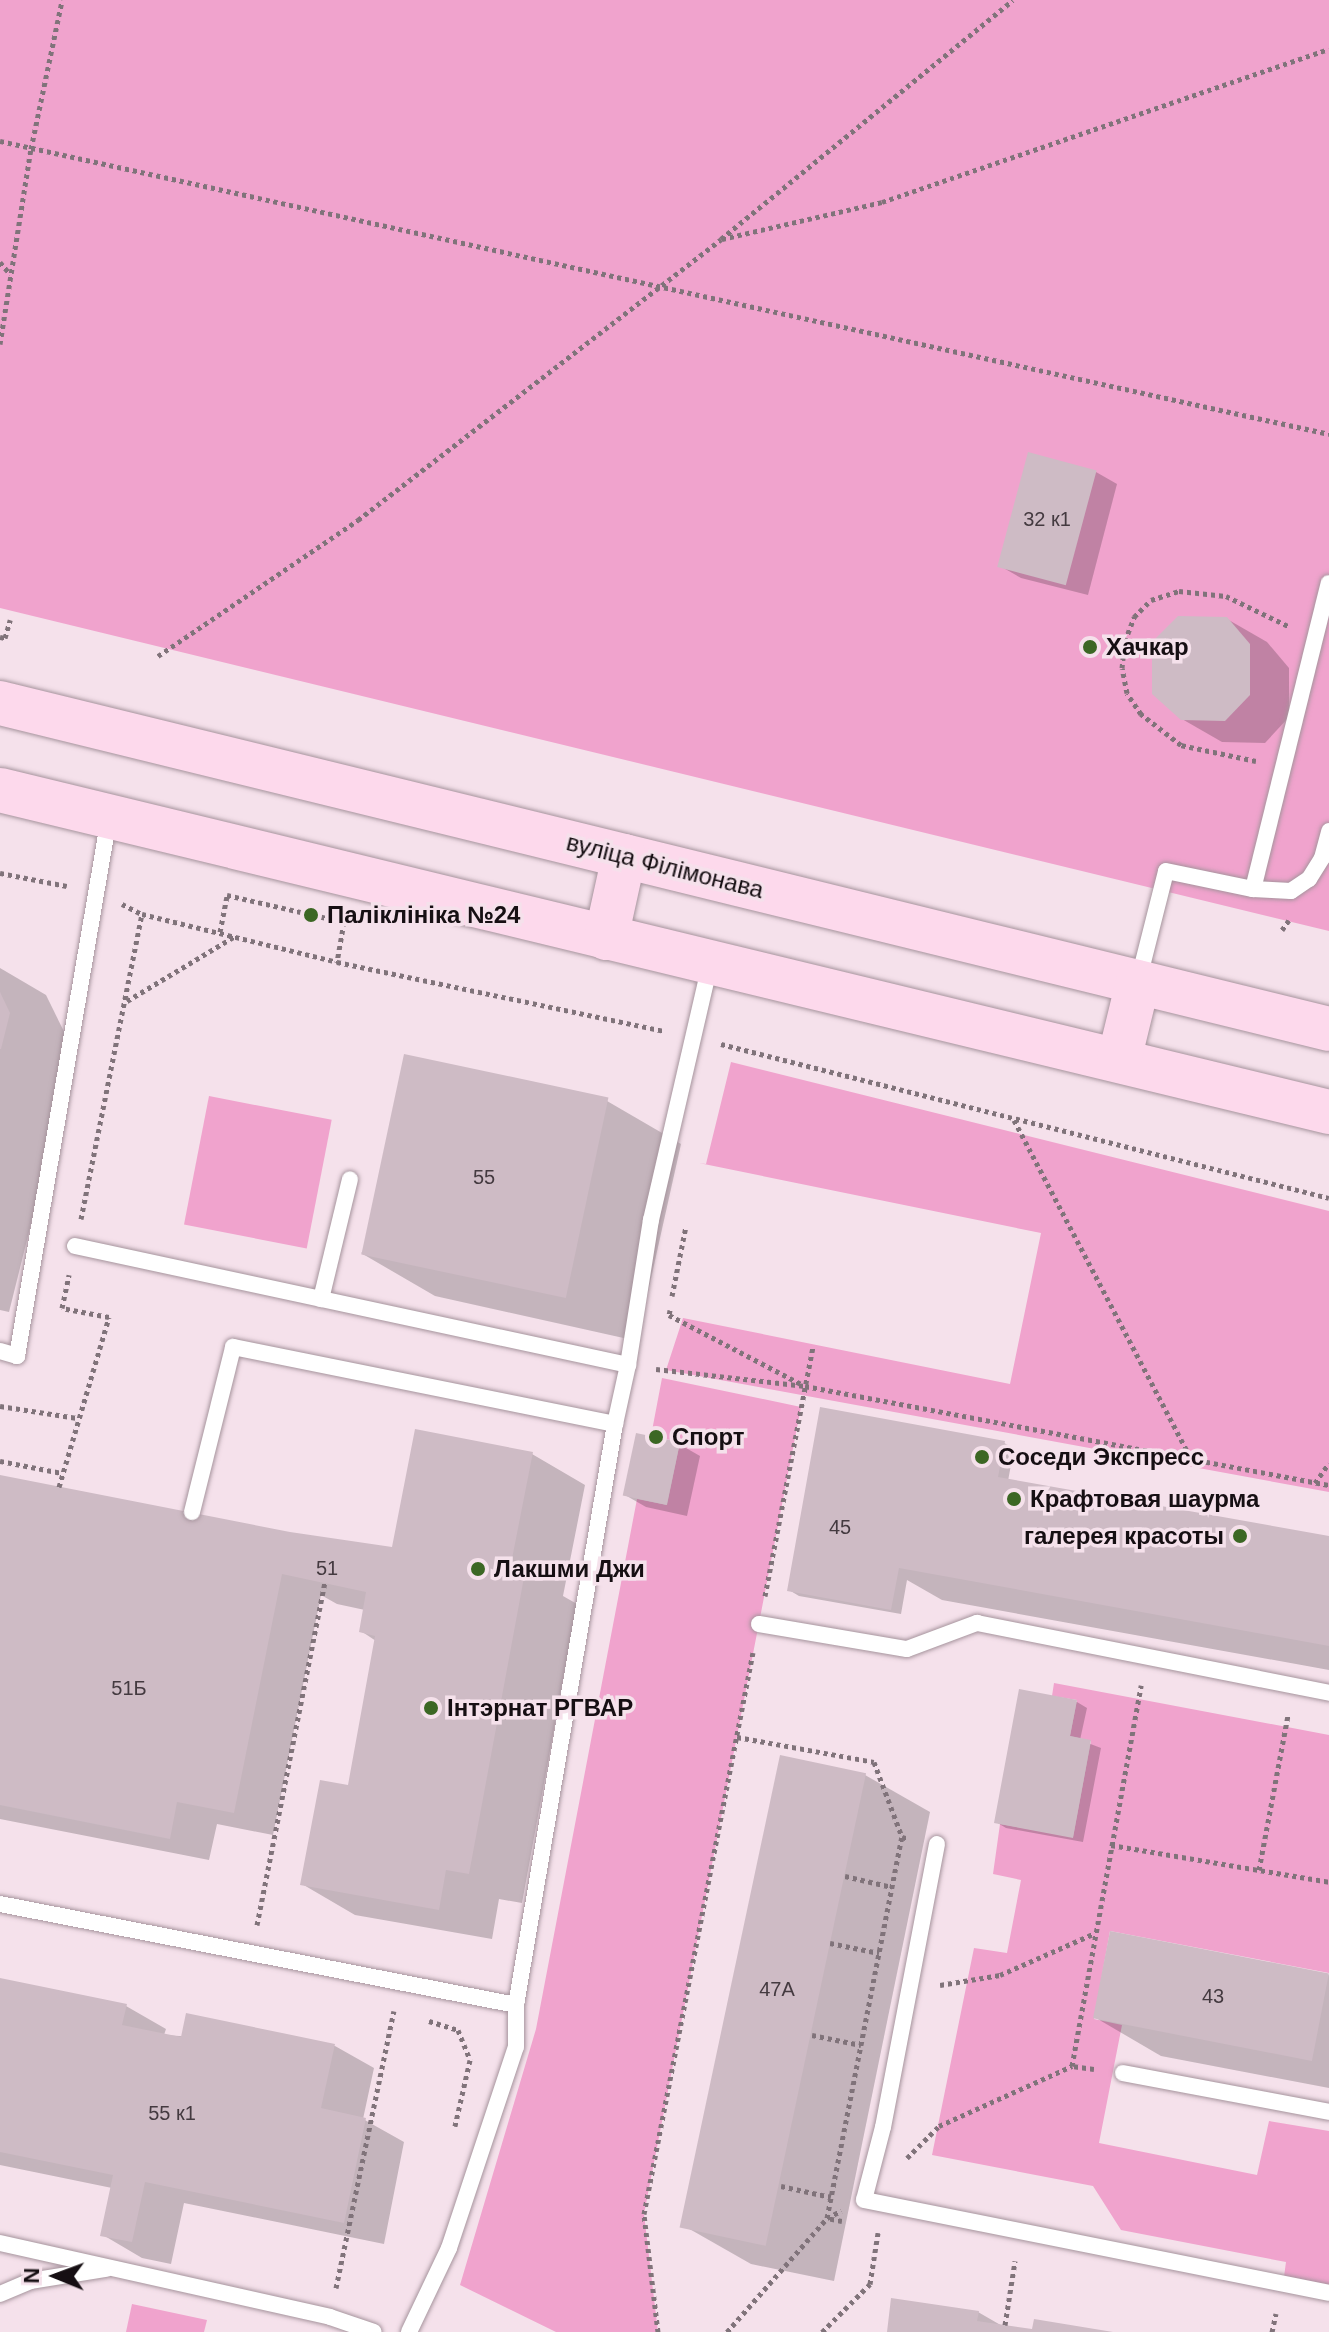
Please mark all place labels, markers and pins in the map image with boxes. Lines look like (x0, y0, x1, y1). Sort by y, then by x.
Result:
place label: Хачкар (1106, 633, 1189, 661)
marker: Хачкар (1081, 638, 1099, 656)
place label: Паліклініка №24 (327, 901, 520, 929)
marker: Паліклініка №24 (302, 906, 320, 924)
place label: Спорт (672, 1423, 745, 1451)
marker: Спорт (647, 1428, 665, 1446)
place label: Соседи Экспресс (998, 1443, 1204, 1471)
marker: Соседи Экспресс (973, 1448, 991, 1466)
place label: Крафтовая шаурма (1030, 1485, 1259, 1513)
marker: Крафтовая шаурма (1005, 1490, 1023, 1508)
place label: галерея красоты (1024, 1522, 1224, 1550)
marker: галерея красоты (1231, 1527, 1249, 1545)
place label: Лакшми Джи (494, 1555, 645, 1583)
marker: Лакшми Джи (469, 1560, 487, 1578)
place label: Інтэрнат РГВАР (447, 1694, 633, 1722)
marker: Інтэрнат РГВАР (422, 1699, 440, 1717)

